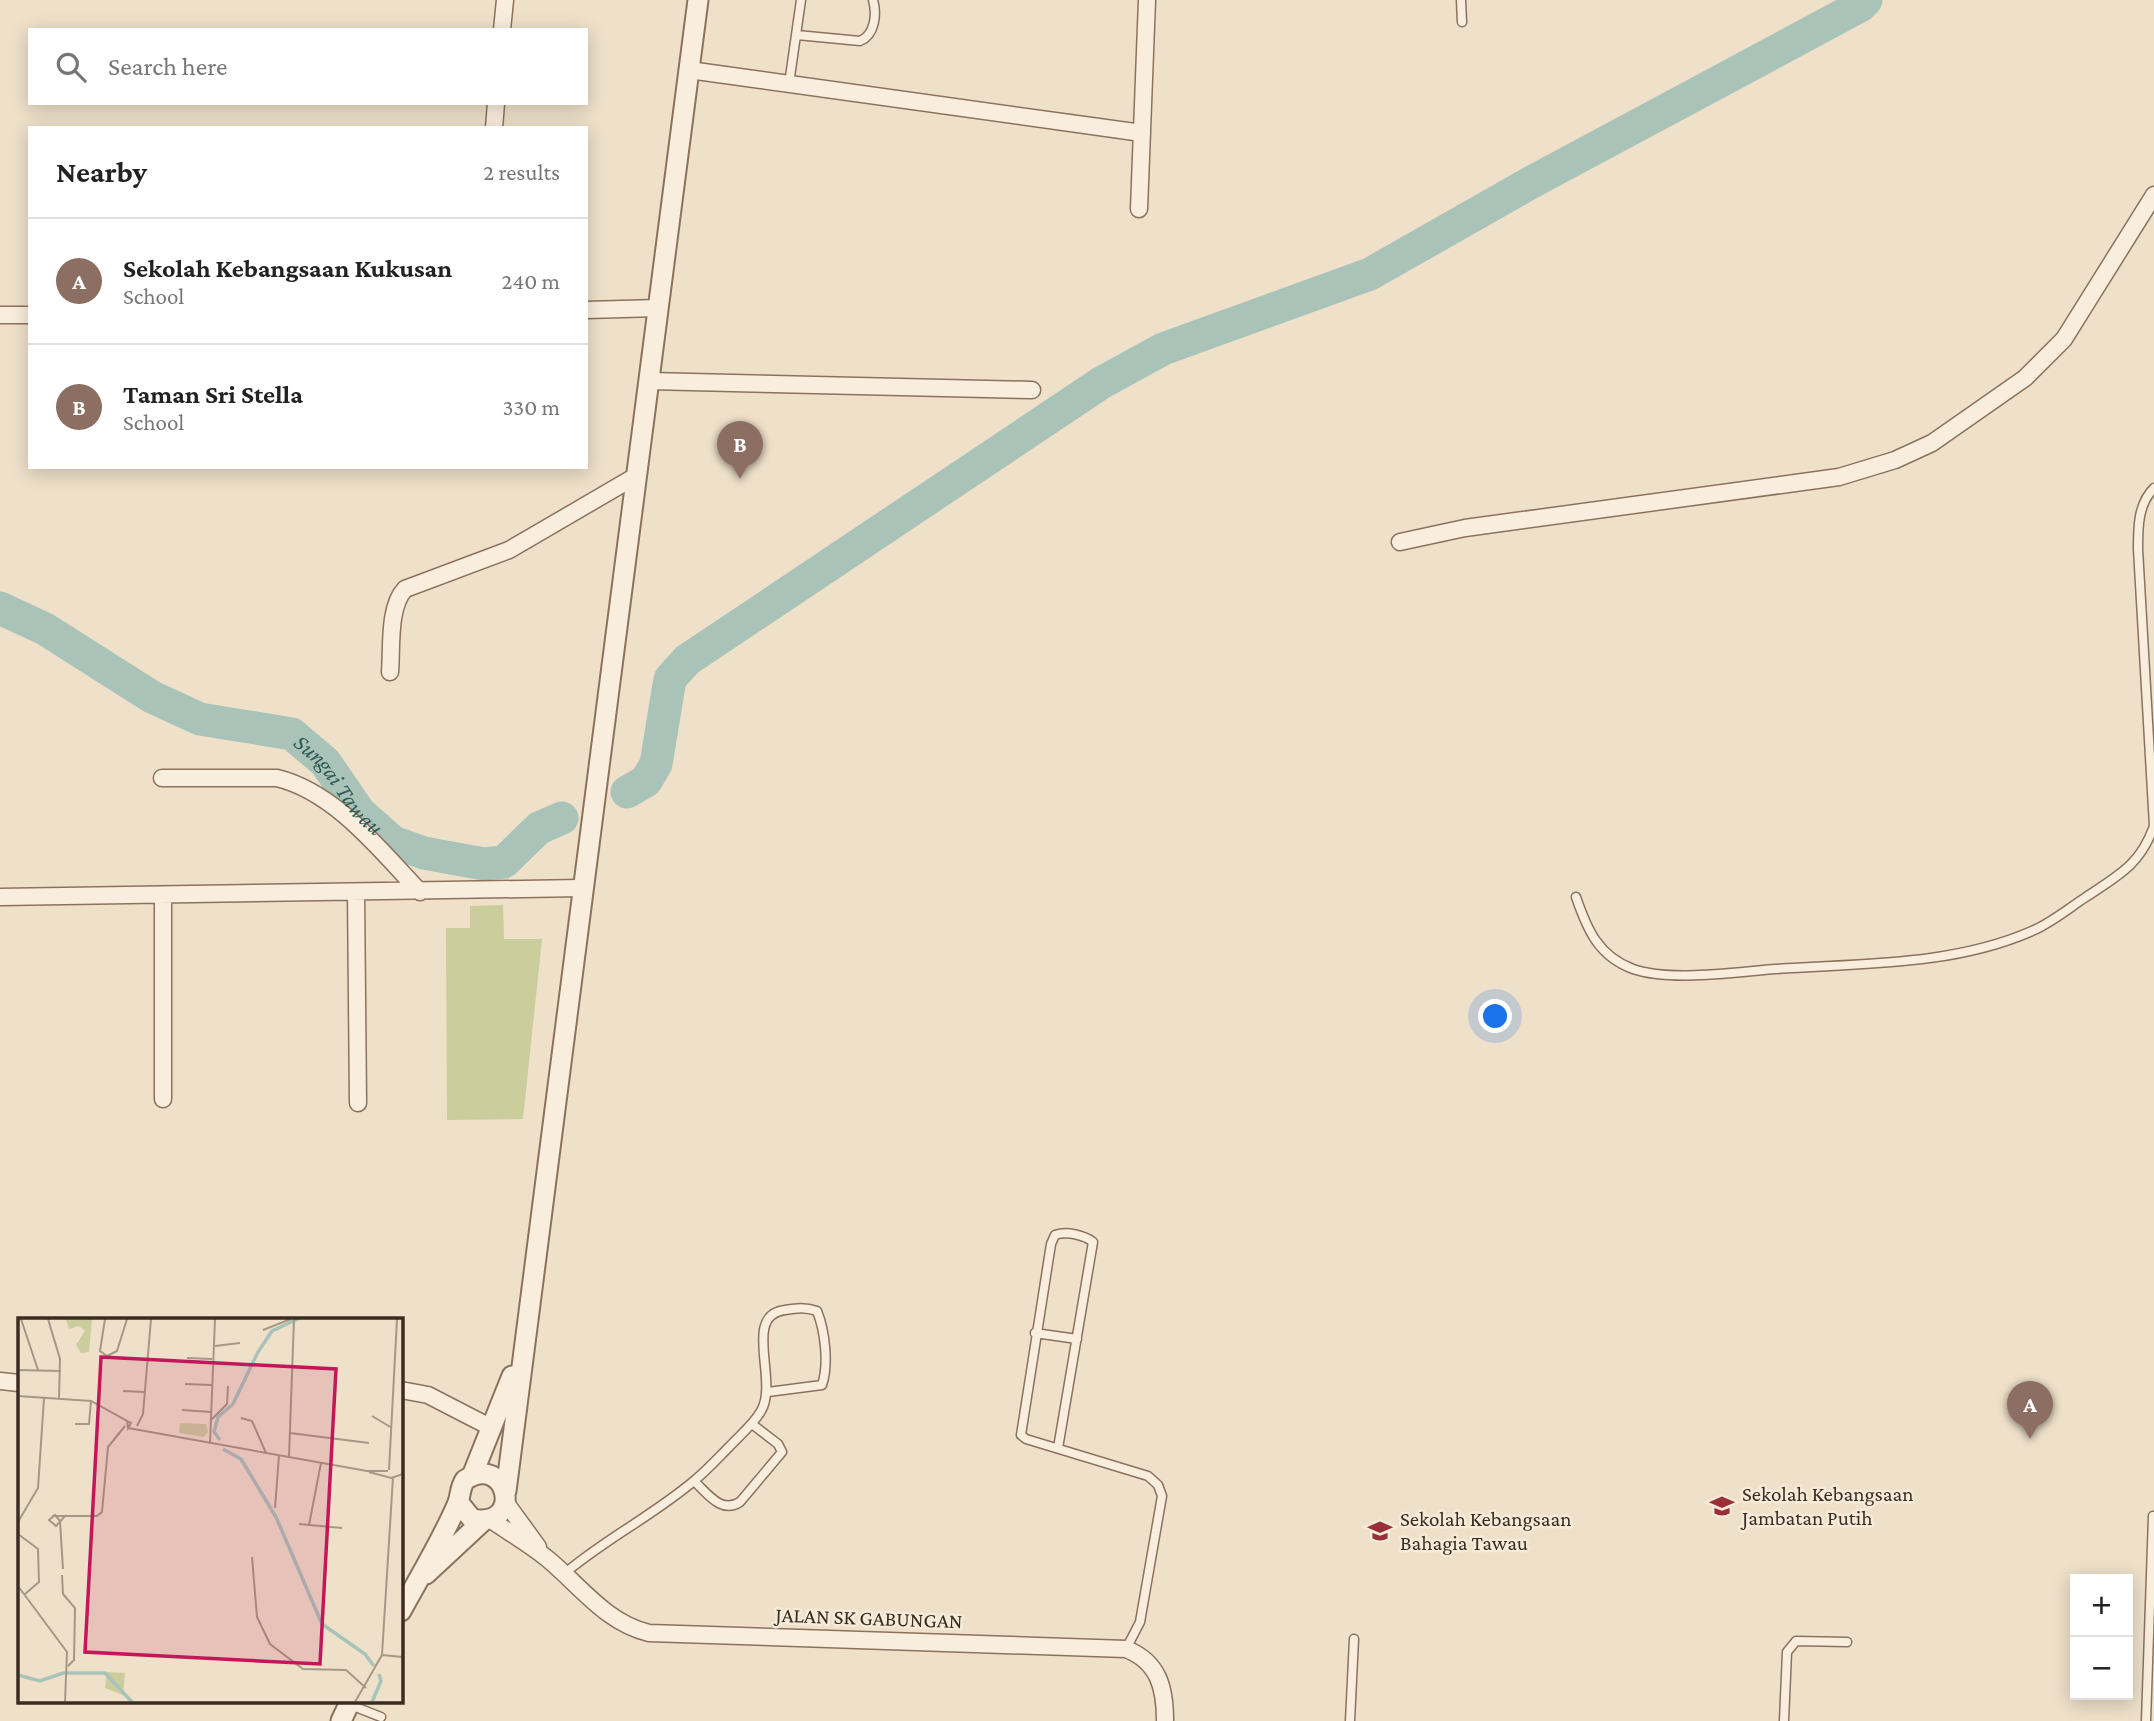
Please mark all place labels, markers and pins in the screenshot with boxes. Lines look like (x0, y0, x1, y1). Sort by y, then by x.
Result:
pin: B (717, 421, 763, 479)
pin: A (2007, 1381, 2053, 1439)
place label: Sekolah Kebangsaan Jambatan Putih (1740, 1482, 1914, 1530)
school or university icon: Sekolah Kebangsaan Jambatan Putih (1708, 1492, 1736, 1520)
place label: Sekolah Kebangsaan Bahagia Tawau (1400, 1507, 1572, 1555)
school or university icon: Sekolah Kebangsaan Bahagia Tawau (1366, 1517, 1394, 1545)

